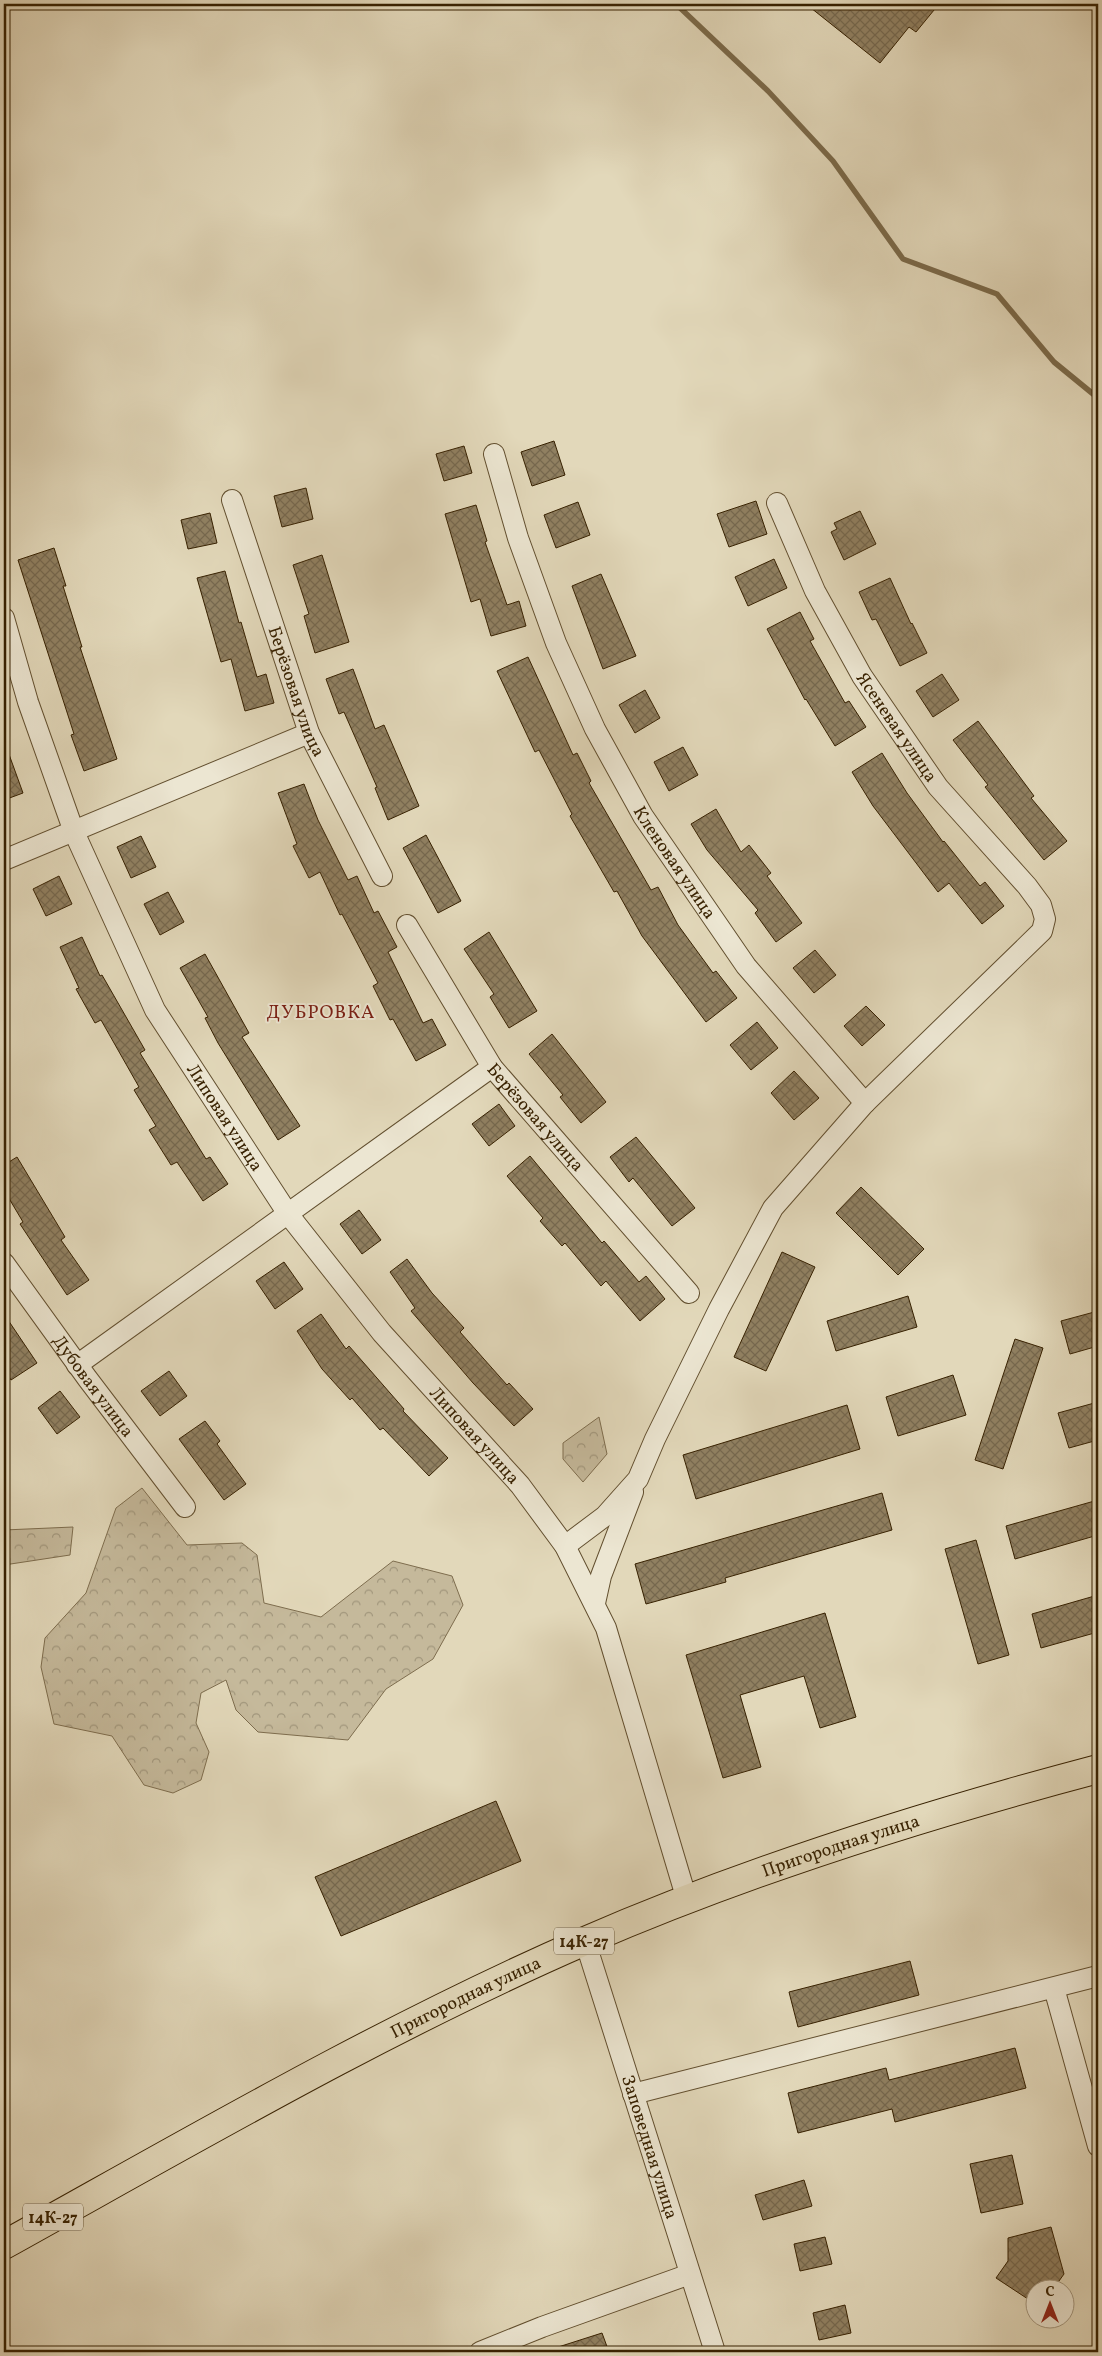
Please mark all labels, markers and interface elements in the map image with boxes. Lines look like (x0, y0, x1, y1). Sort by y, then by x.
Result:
street label: Берёзовая улица (261, 623, 330, 762)
street label: Ясеневая улица (849, 668, 942, 788)
street label: Кленовая улица (626, 802, 721, 925)
district label: ДУБРОВКА (267, 1000, 375, 1026)
street label: Берёзовая улица (480, 1058, 589, 1178)
street label: Липовая улица (179, 1059, 268, 1177)
street label: Дубовая улица (46, 1330, 139, 1443)
street label: Липовая улица (423, 1382, 525, 1490)
street label: Пригородная улица (759, 1809, 923, 1884)
road number: 14К-27 (554, 1928, 614, 1954)
street label: Пригородная улица (387, 1951, 545, 2046)
street label: Заповедная улица (614, 2072, 683, 2223)
road number: 14К-27 (23, 2204, 83, 2230)
north arrow (1024, 2278, 1074, 2328)
text: С (1045, 2283, 1055, 2302)

